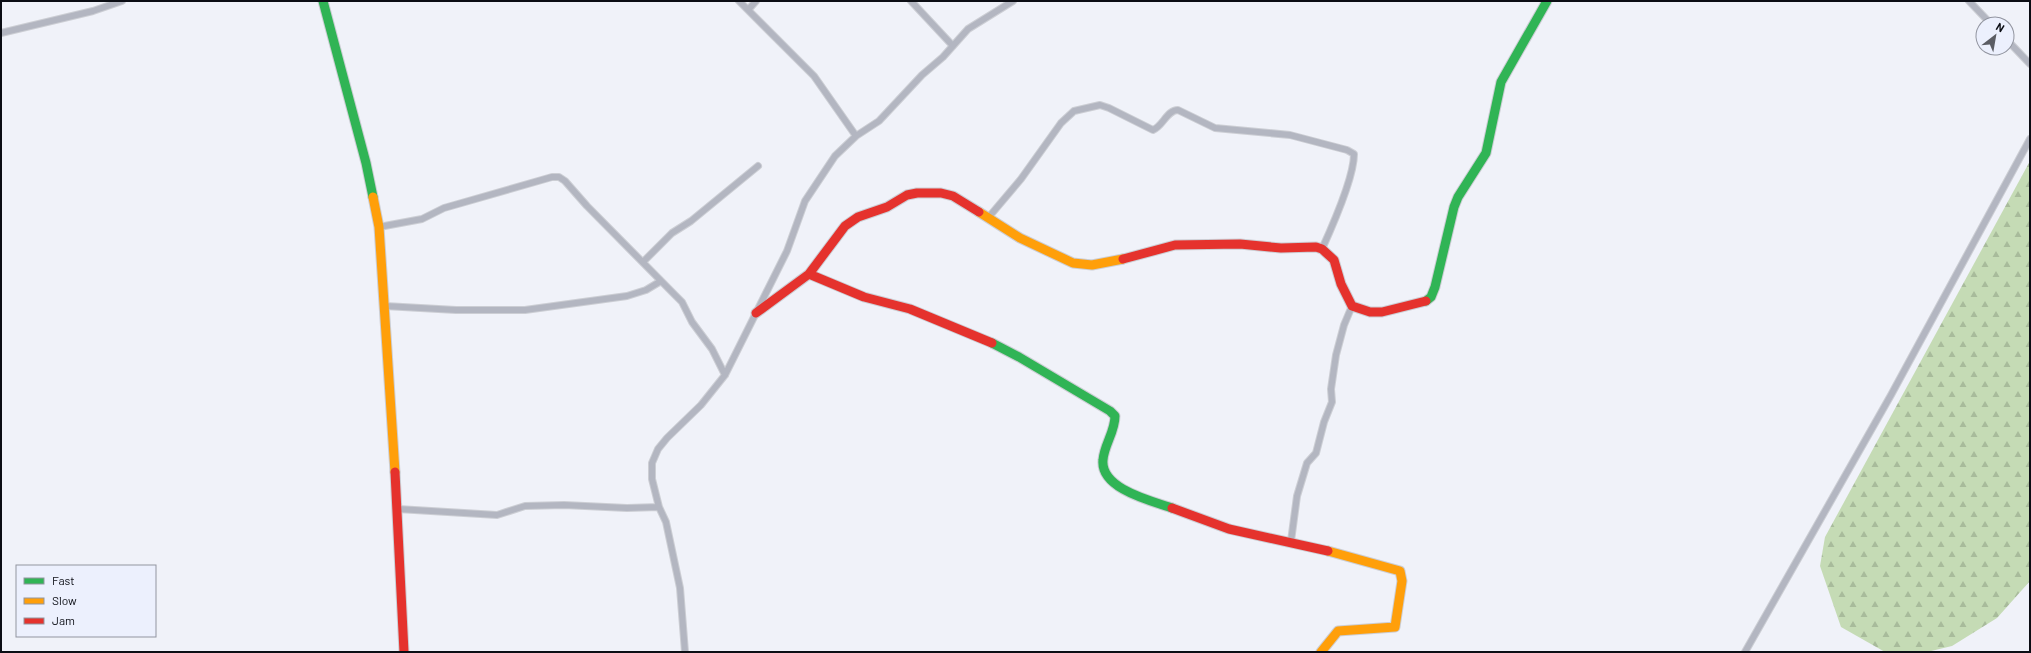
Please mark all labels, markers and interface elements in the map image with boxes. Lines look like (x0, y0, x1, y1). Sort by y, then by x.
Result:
north arrow (1975, 16, 2015, 56)
text: N (1994, 20, 2007, 34)
legend (16, 565, 156, 637)
text: Fast (52, 573, 75, 587)
text: Slow (52, 593, 77, 607)
text: Jam (52, 613, 75, 627)

